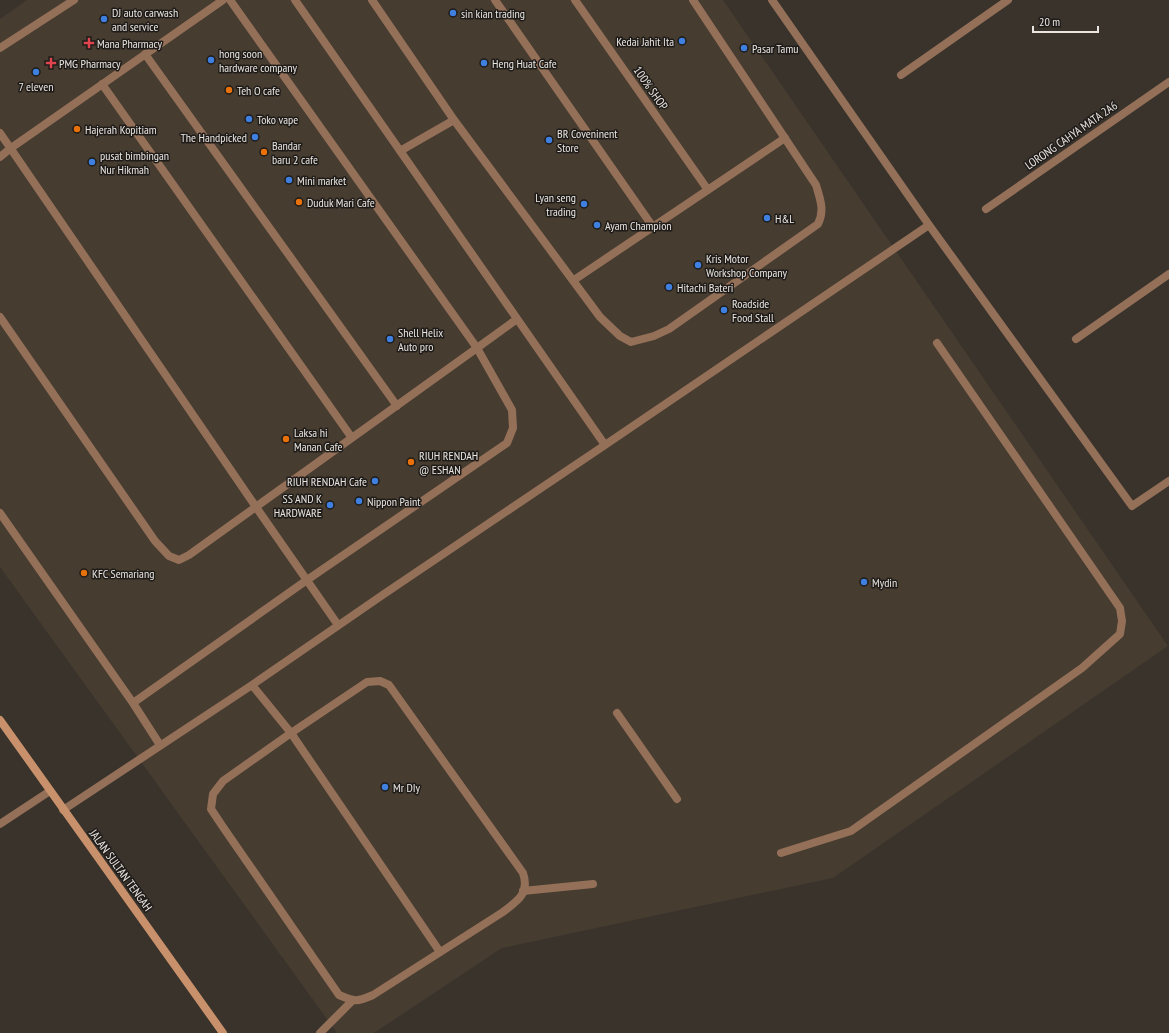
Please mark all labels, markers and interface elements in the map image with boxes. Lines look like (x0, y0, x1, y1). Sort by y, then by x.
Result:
place label: DJ auto carwash and service (112, 5, 178, 34)
place label: sin kian trading (461, 6, 525, 21)
marker: sin kian trading (448, 8, 458, 18)
scale bar (1033, 8, 1098, 34)
marker: DJ auto carwash and service (99, 14, 109, 24)
text: 20 m (1039, 14, 1060, 29)
place label: Kedai Jahit Ita (616, 34, 674, 49)
place label: Mana Pharmacy (97, 36, 163, 51)
marker: Kedai Jahit Ita (677, 36, 687, 46)
marker: Mana Pharmacy (84, 38, 94, 48)
place label: Pasar Tamu (752, 41, 798, 56)
marker: Pasar Tamu (739, 43, 749, 53)
place label: hong soon hardware company (219, 46, 298, 75)
marker: hong soon hardware company (206, 55, 216, 65)
place label: PMG Pharmacy (59, 56, 121, 71)
place label: Heng Huat Cafe (492, 56, 557, 71)
marker: PMG Pharmacy (46, 58, 56, 68)
marker: Heng Huat Cafe (479, 58, 489, 68)
street label: 100% SHOP (631, 63, 672, 113)
marker: 7 eleven (31, 67, 41, 77)
place label: 7 eleven (19, 79, 53, 94)
place label: Teh O cafe (237, 83, 280, 98)
marker: Teh O cafe (224, 85, 234, 95)
street label: LORONG CAHYA MATA 2A6 (1022, 97, 1120, 173)
place label: Toko vape (257, 112, 298, 127)
marker: Toko vape (244, 114, 254, 124)
place label: Hajerah Kopitiam (85, 122, 157, 137)
marker: Hajerah Kopitiam (72, 124, 82, 134)
place label: BR Coveninent Store (557, 126, 618, 155)
place label: The Handpicked (180, 130, 247, 145)
marker: The Handpicked (250, 132, 260, 142)
marker: BR Coveninent Store (544, 135, 554, 145)
place label: Bandar baru 2 cafe (272, 138, 318, 167)
marker: Bandar baru 2 cafe (259, 147, 269, 157)
place label: pusat bimbingan Nur Hikmah (100, 148, 169, 177)
marker: pusat bimbingan Nur Hikmah (87, 157, 97, 167)
place label: Mini market (297, 173, 347, 188)
marker: Mini market (284, 175, 294, 185)
place label: Lyan seng trading (535, 190, 576, 219)
place label: Duduk Mari Cafe (307, 195, 375, 210)
marker: Duduk Mari Cafe (294, 197, 304, 207)
marker: Lyan seng trading (579, 199, 589, 209)
place label: H&L (775, 211, 794, 226)
marker: H&L (762, 213, 772, 223)
place label: Ayam Champion (605, 218, 672, 233)
marker: Ayam Champion (592, 220, 602, 230)
place label: Kris Motor Workshop Company (706, 251, 787, 280)
marker: Kris Motor Workshop Company (693, 260, 703, 270)
place label: Hitachi Bateri (677, 280, 733, 295)
marker: Hitachi Bateri (664, 282, 674, 292)
place label: Roadside Food Stall (732, 296, 774, 325)
marker: Roadside Food Stall (719, 305, 729, 315)
place label: Shell Helix Auto pro (398, 325, 443, 354)
marker: Shell Helix Auto pro (385, 334, 395, 344)
place label: Laksa hi Manan Cafe (294, 425, 342, 454)
marker: Laksa hi Manan Cafe (281, 434, 291, 444)
place label: RIUH RENDAH @ ESHAN (419, 448, 478, 477)
marker: RIUH RENDAH @ ESHAN (406, 457, 416, 467)
place label: RIUH RENDAH Cafe (287, 474, 367, 489)
marker: RIUH RENDAH Cafe (370, 476, 380, 486)
place label: SS AND K HARDWARE (274, 491, 322, 520)
place label: Nippon Paint (367, 494, 421, 509)
marker: Nippon Paint (354, 496, 364, 506)
marker: SS AND K HARDWARE (325, 500, 335, 510)
place label: KFC Semariang (92, 566, 154, 581)
marker: KFC Semariang (79, 568, 89, 578)
place label: Mydin (872, 575, 897, 590)
marker: Mydin (859, 577, 869, 587)
place label: Mr DIy (393, 780, 421, 795)
marker: Mr DIy (380, 782, 390, 792)
street label: JALAN SULTAN TENGAH (86, 825, 156, 914)

